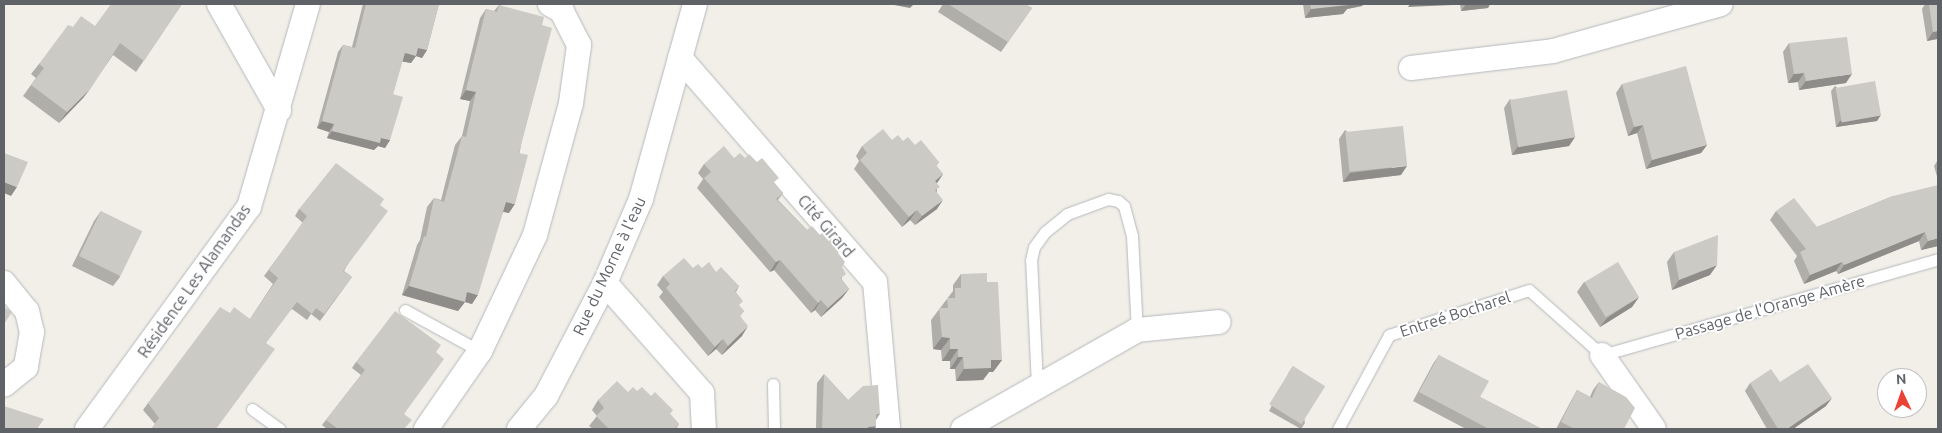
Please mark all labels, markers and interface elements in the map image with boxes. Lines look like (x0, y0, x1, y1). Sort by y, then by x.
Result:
street label: Cité Girard (794, 191, 858, 261)
street label: Rue du Morne à l'eau (568, 194, 650, 338)
street label: Résidence Les Alamandas (134, 201, 254, 361)
street label: Passage de l'Orange Amère (1673, 271, 1867, 343)
street label: Entreé Bocharel (1397, 287, 1513, 341)
north arrow (1877, 368, 1927, 418)
text: N (1896, 371, 1907, 387)

